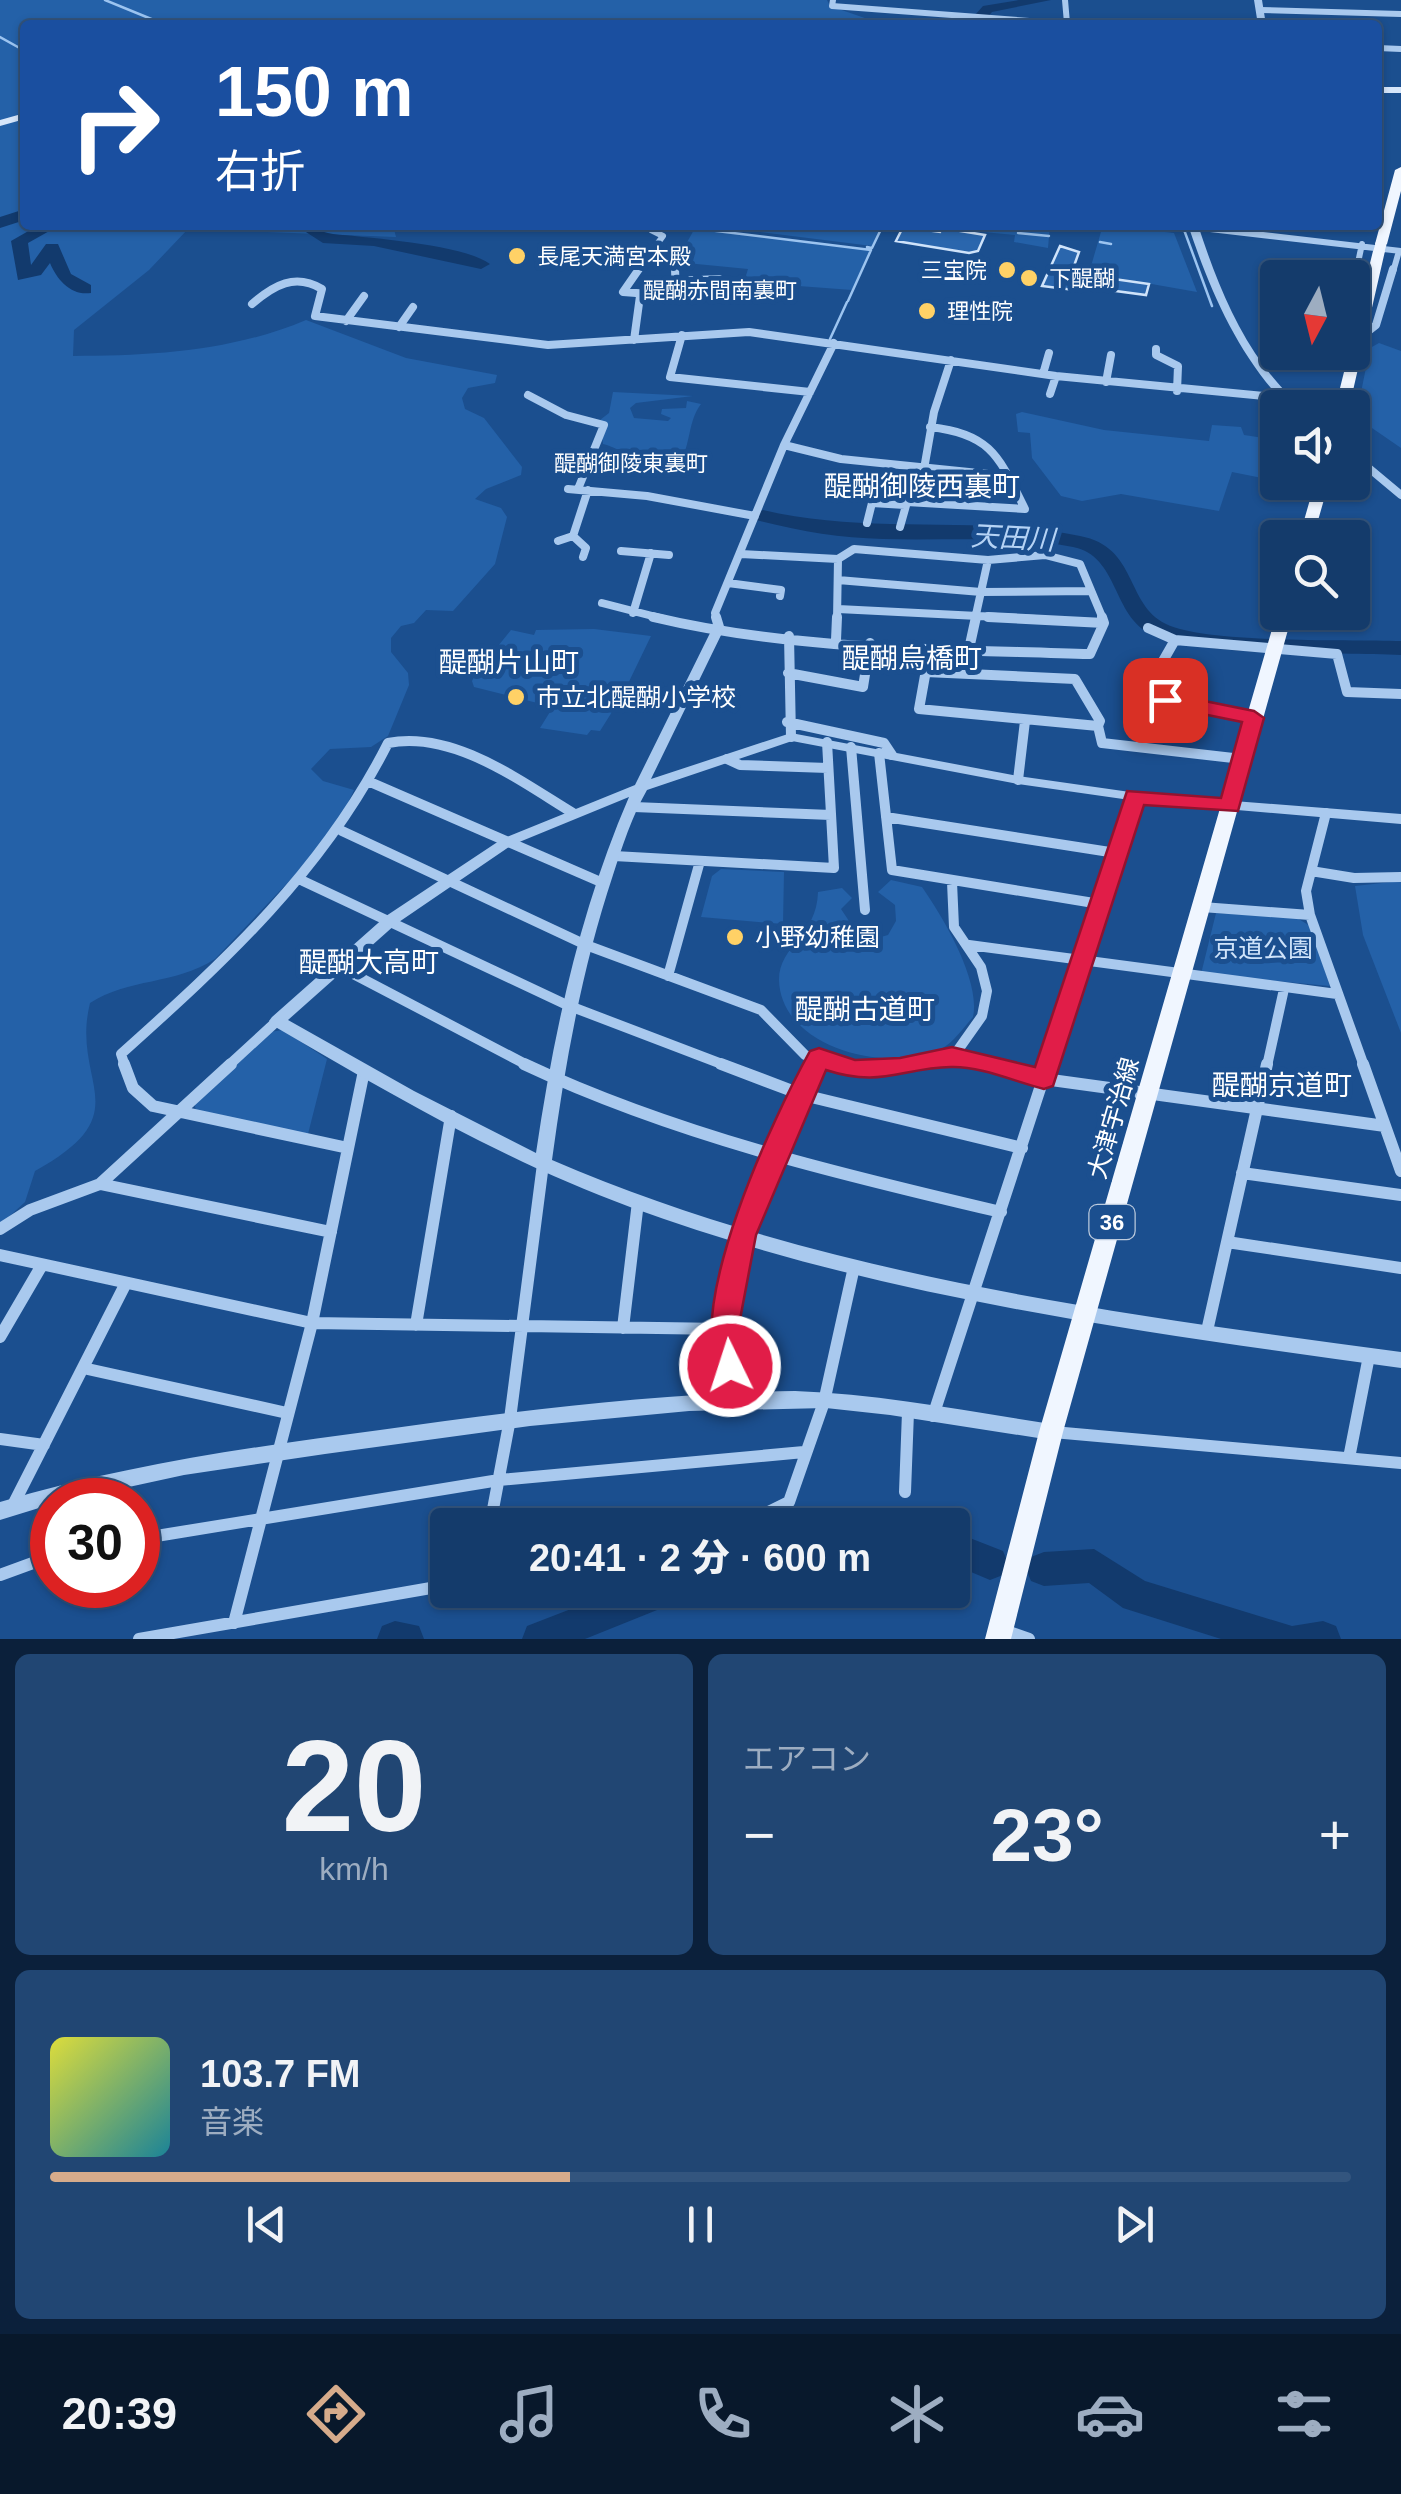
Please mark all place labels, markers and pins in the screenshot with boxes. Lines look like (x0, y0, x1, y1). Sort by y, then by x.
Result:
place label: 長尾天満宮本殿 (537, 244, 691, 269)
marker: 長尾天満宮本殿 (506, 245, 528, 267)
place label: 三宝院 (921, 258, 987, 283)
marker: 三宝院 (996, 259, 1018, 281)
place label: 下醍醐 (1049, 266, 1115, 291)
marker: 下醍醐 (1018, 267, 1040, 289)
place label: 理性院 (947, 299, 1013, 324)
marker: 理性院 (916, 300, 938, 322)
pin (1123, 658, 1208, 743)
place label: 市立北醍醐小学校 (536, 683, 736, 711)
marker: 市立北醍醐小学校 (505, 686, 527, 708)
place label: 小野幼稚園 (755, 923, 880, 951)
marker: 小野幼稚園 (724, 926, 746, 948)

